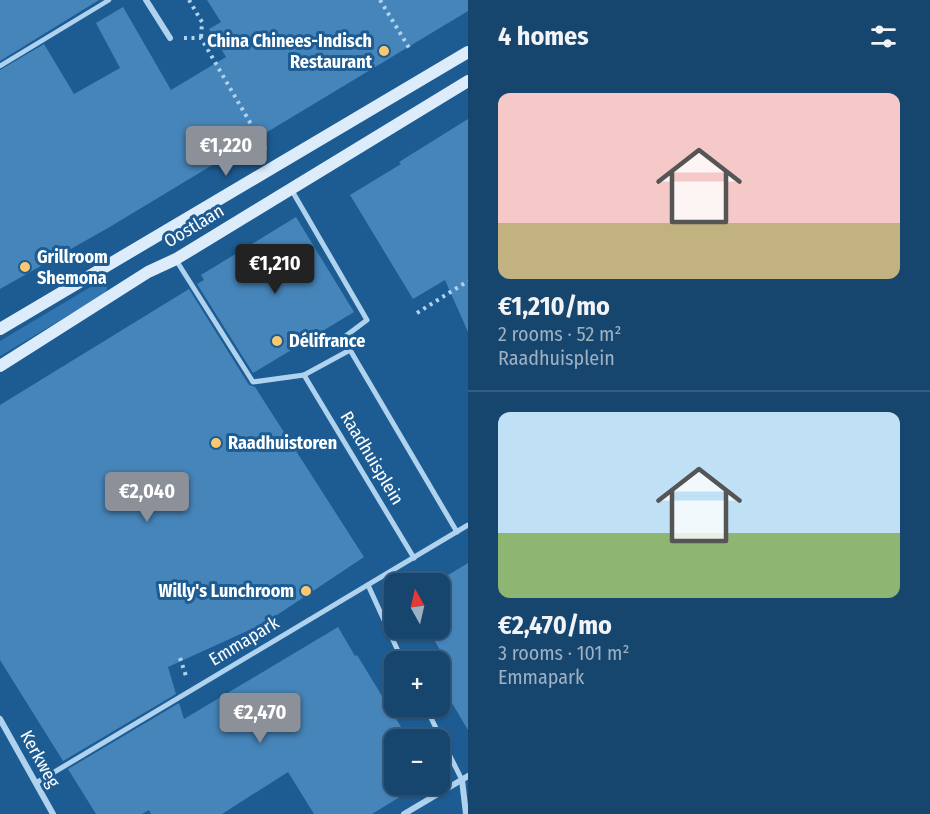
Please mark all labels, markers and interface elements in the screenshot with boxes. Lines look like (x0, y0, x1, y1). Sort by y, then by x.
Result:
icon: filters (867, 20, 900, 53)
text: 4 homes (498, 21, 589, 52)
place label: China Chinees-Indisch Restaurant (207, 30, 373, 73)
marker: China Chinees-Indisch Restaurant (377, 44, 391, 58)
pin: €1,220 (177, 126, 275, 177)
icon: home (645, 132, 753, 240)
text: €1,220 (200, 133, 252, 157)
street label: Oostlaan (160, 200, 228, 252)
pin: €1,210 (226, 244, 324, 295)
place label: Grillroom Shemona (37, 246, 108, 289)
text: €1,210 (249, 251, 301, 275)
marker: Grillroom Shemona (18, 260, 32, 274)
text: €1,210/mo (498, 291, 610, 322)
text: 2 rooms · 52 m² (498, 322, 622, 346)
place label: Délifrance (289, 330, 365, 352)
marker: Délifrance (270, 334, 284, 348)
text: Raadhuisplein (498, 346, 615, 370)
street label: Raadhuisplein (336, 407, 408, 509)
place label: Raadhuistoren (228, 432, 337, 454)
marker: Raadhuistoren (209, 436, 223, 450)
icon: home (645, 451, 753, 559)
pin: €2,040 (98, 472, 196, 523)
text: €2,040 (119, 479, 175, 503)
north arrow (384, 573, 450, 639)
map controls (384, 573, 450, 795)
place label: Willy's Lunchroom (159, 580, 294, 602)
marker: Willy's Lunchroom (299, 584, 313, 598)
text: €2,470/mo (498, 610, 612, 641)
street label: Emmapark (205, 611, 283, 670)
text: 3 rooms · 101 m² (498, 641, 629, 665)
button: + (384, 651, 450, 717)
text: Emmapark (498, 665, 584, 689)
pin: €2,470 (211, 693, 309, 744)
text: €2,470 (234, 700, 286, 724)
street label: Kerkweg (15, 727, 65, 792)
button: − (384, 729, 450, 795)

